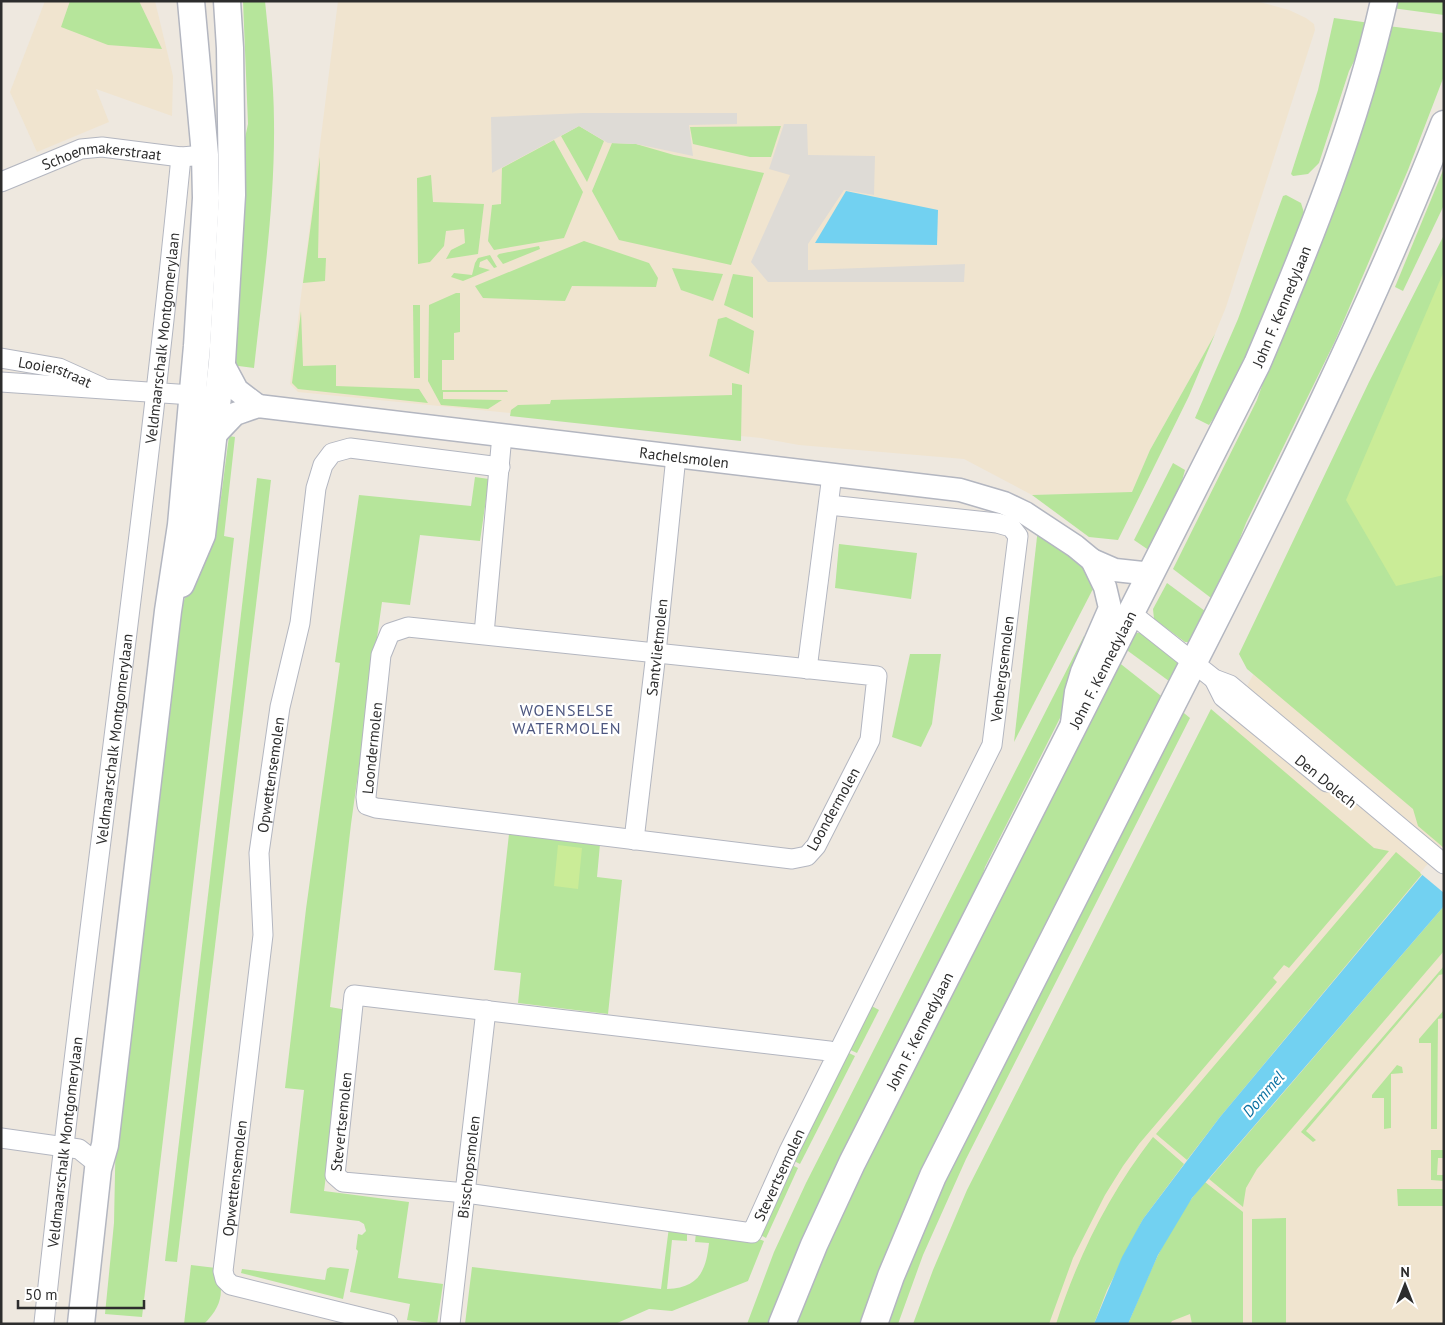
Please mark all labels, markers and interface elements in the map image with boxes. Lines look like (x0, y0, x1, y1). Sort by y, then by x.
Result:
street label: Schoenmakerstraat (39, 137, 162, 174)
street label: Veldmaarschalk Montgomerylaan (140, 231, 183, 446)
street label: John F. Kennedylaan (1247, 243, 1314, 371)
street label: Looierstraat (17, 352, 95, 391)
street label: Rachelsmolen (638, 442, 730, 472)
street label: Santvlietmolen (642, 598, 671, 697)
street label: John F. Kennedylaan (1064, 607, 1140, 732)
street label: Venbergsemolen (986, 615, 1018, 724)
street label: Veldmaarschalk Montgomerylaan (91, 633, 136, 847)
district label: WOENSELSE WATERMOLEN (512, 700, 622, 738)
street label: Loondermolen (358, 701, 386, 795)
street label: Opwettensemolen (253, 716, 288, 834)
street label: Den Dolech (1291, 750, 1361, 812)
street label: Loondermolen (802, 764, 864, 854)
street label: John F. Kennedylaan (881, 969, 957, 1094)
street label: Veldmaarschalk Montgomerylaan (43, 1035, 86, 1250)
water label: Dommel (1238, 1067, 1289, 1121)
street label: Stevertsemolen (326, 1071, 355, 1172)
street label: Bisschopsmolen (453, 1115, 483, 1219)
street label: Opwettensemolen (218, 1119, 250, 1237)
street label: Stevertsemolen (749, 1126, 809, 1224)
north arrow (1380, 1260, 1430, 1310)
text: N (1400, 1263, 1410, 1281)
scale bar (18, 1278, 144, 1310)
text: 50 m (25, 1285, 58, 1304)

